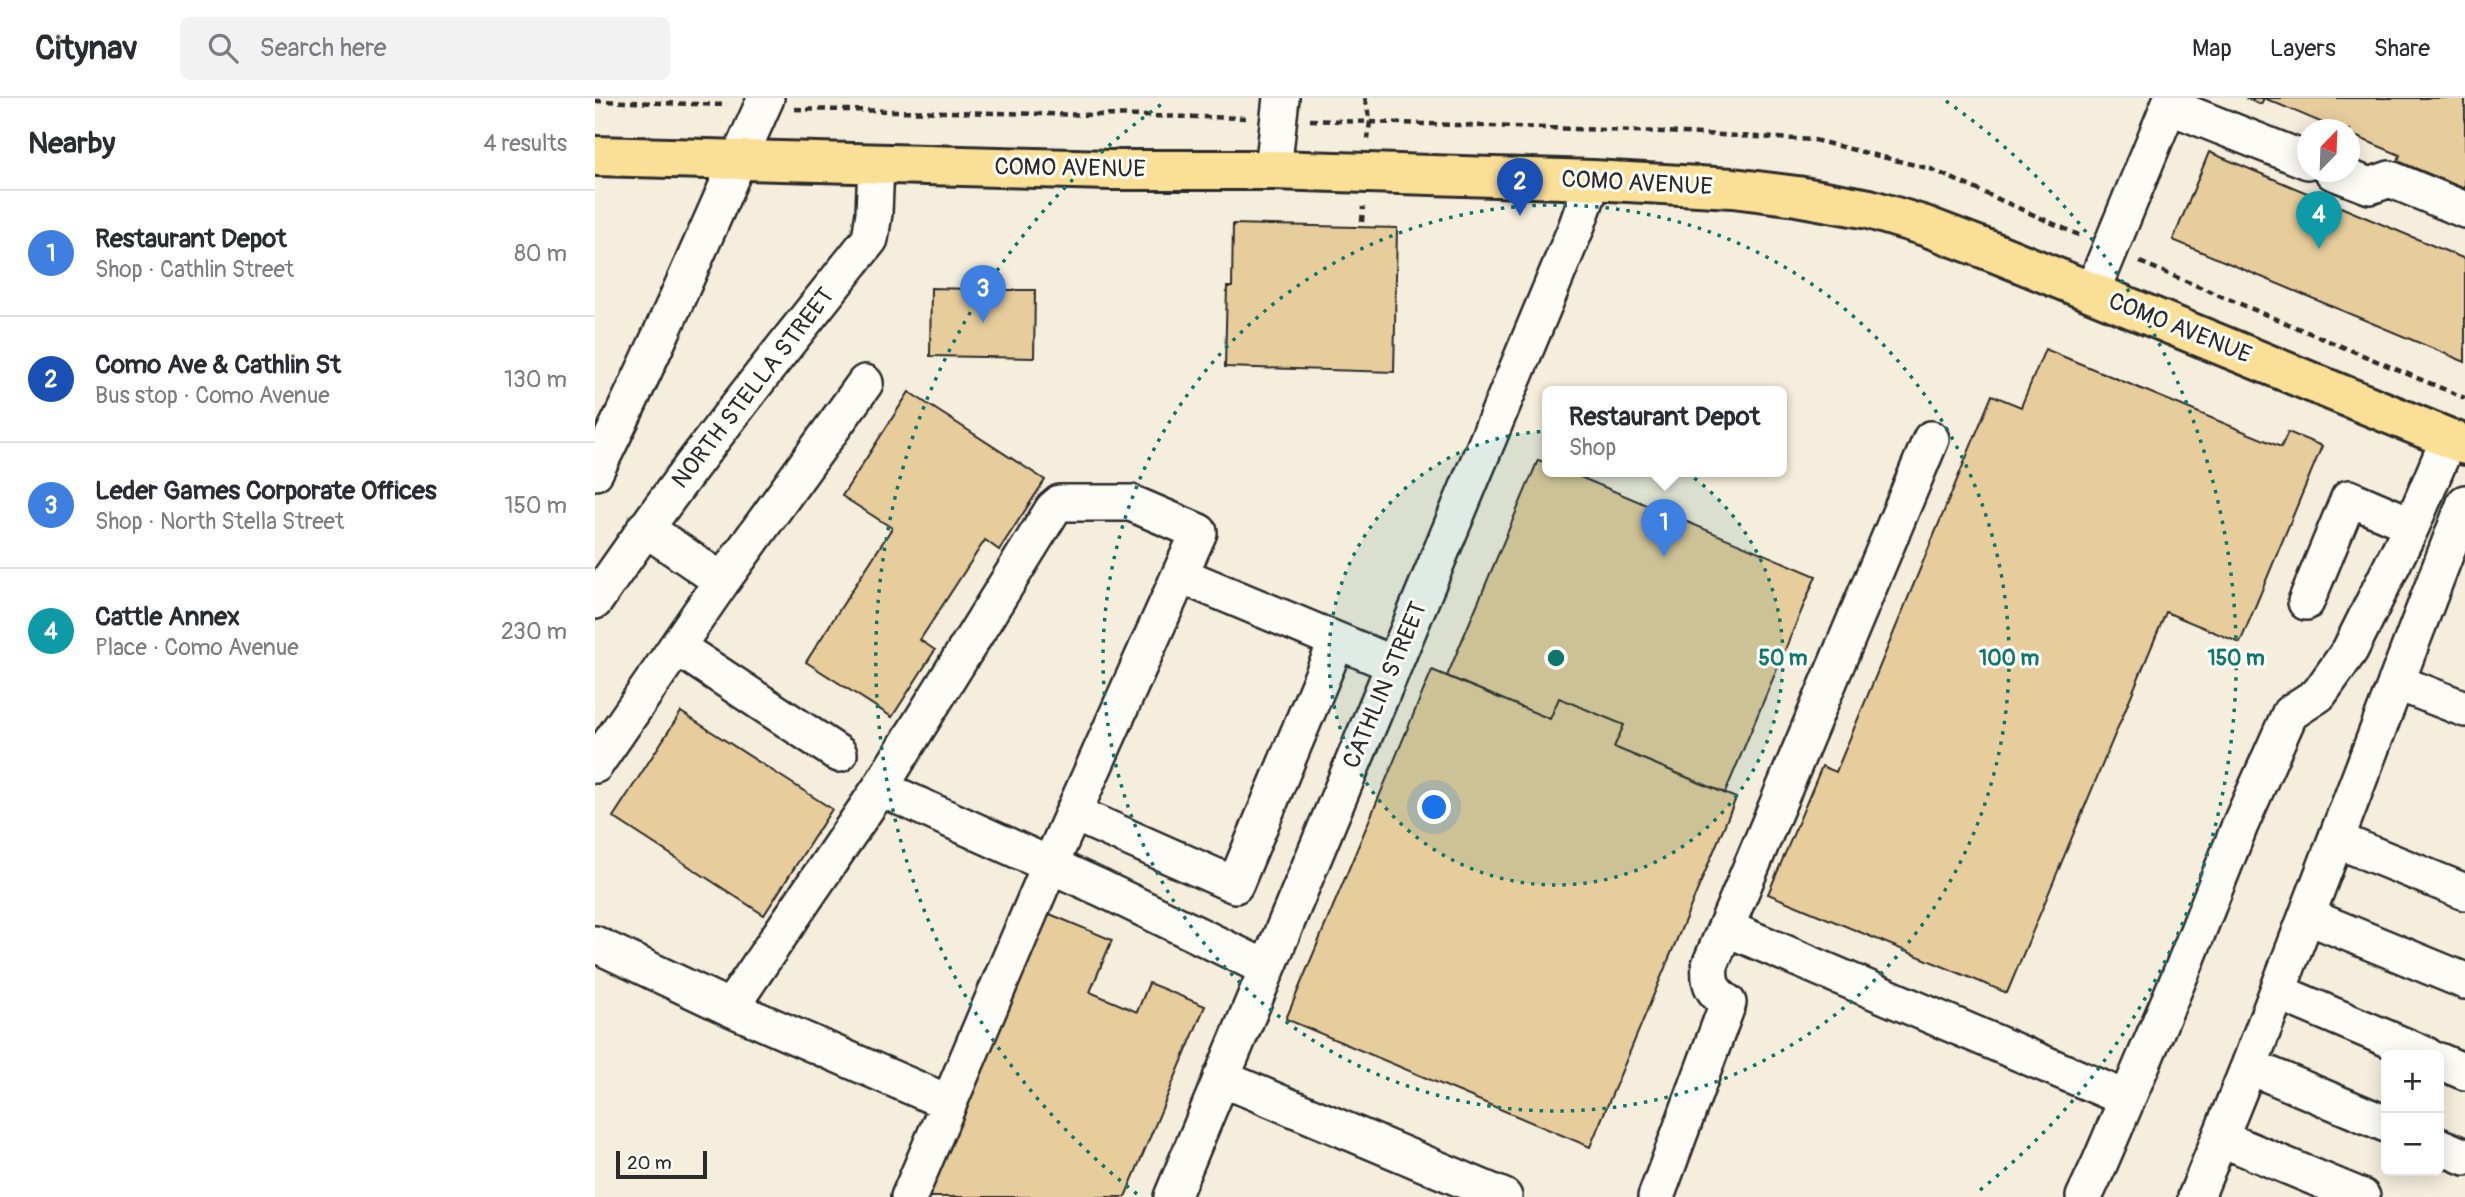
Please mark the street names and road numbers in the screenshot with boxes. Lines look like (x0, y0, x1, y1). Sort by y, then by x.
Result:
street label: COMO AVENUE (994, 152, 1146, 184)
street label: COMO AVENUE (1561, 165, 1713, 201)
street label: NORTH STELLA STREET (666, 282, 840, 494)
street label: COMO AVENUE (2104, 286, 2256, 370)
street label: CATHLIN STREET (1337, 597, 1433, 773)

